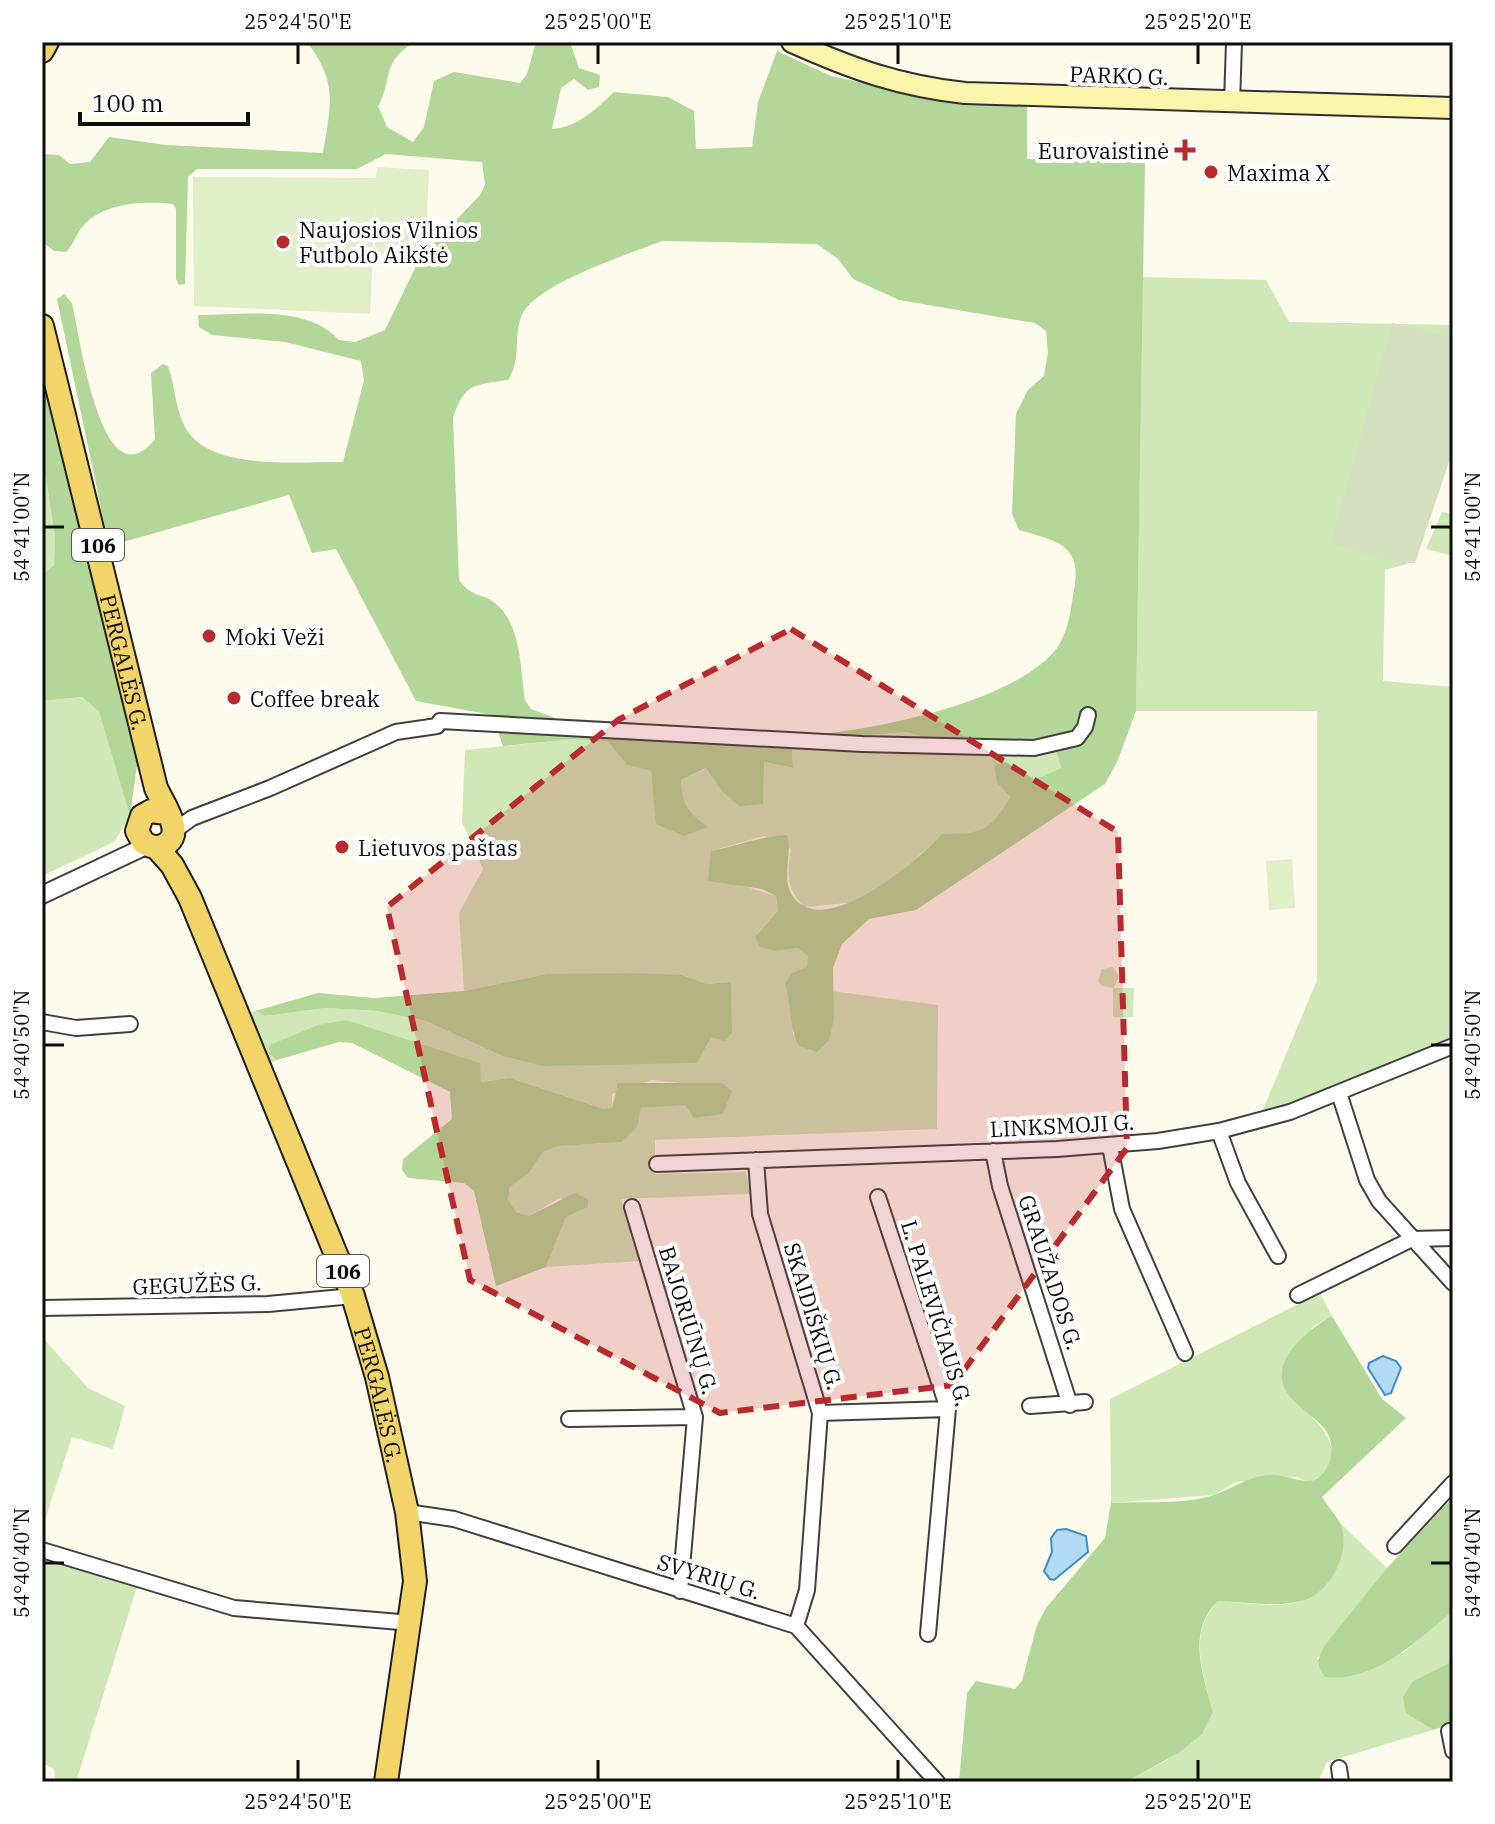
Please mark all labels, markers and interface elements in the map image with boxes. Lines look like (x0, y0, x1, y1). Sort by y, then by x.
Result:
text: 25°24'50"E (244, 8, 352, 35)
text: 25°25'00"E (544, 8, 652, 35)
text: 25°25'10"E (844, 8, 952, 35)
text: 25°25'20"E (1144, 8, 1252, 35)
street label: PARKO G. (1069, 59, 1169, 91)
scale bar (80, 76, 248, 126)
text: 100 m (92, 87, 164, 119)
place label: Eurovaistinė (1038, 136, 1169, 165)
marker: Eurovaistinė (1176, 141, 1194, 159)
place label: Maxima X (1227, 158, 1331, 187)
marker: Maxima X (1202, 163, 1220, 181)
place label: Naujosios Vilnios Futbolo Aikštė (299, 215, 478, 269)
marker: Naujosios Vilnios Futbolo Aikštė (274, 233, 292, 251)
text: 54°41'00"N (8, 472, 35, 582)
text: 54°41'00"N (1459, 472, 1486, 582)
road number: 106 (72, 529, 124, 561)
street label: PERGALĖS G. (94, 591, 156, 733)
place label: Moki Veži (225, 622, 325, 651)
marker: Moki Veži (200, 627, 218, 645)
place label: Coffee break (250, 684, 380, 713)
marker: Coffee break (225, 689, 243, 707)
place label: Lietuvos paštas (358, 833, 518, 862)
marker: Lietuvos paštas (333, 838, 351, 856)
text: 54°40'50"N (8, 990, 35, 1100)
text: 54°40'50"N (1459, 990, 1486, 1100)
street label: LINKSMOJI G. (989, 1107, 1135, 1143)
street label: GRAUŽADOS G. (1012, 1191, 1090, 1353)
street label: L. PALEVIČIAUS G. (895, 1217, 979, 1409)
street label: SKAIDIŠKIŲ G. (778, 1239, 850, 1393)
street label: BAJORIŪNŲ G. (653, 1242, 725, 1398)
road number: 106 (317, 1255, 369, 1287)
street label: GEGUŽĖS G. (132, 1267, 262, 1301)
street label: PERGALĖS G. (348, 1323, 410, 1466)
text: 54°40'40"N (8, 1508, 35, 1618)
text: 54°40'40"N (1459, 1508, 1486, 1618)
street label: SVYRIŲ G. (654, 1547, 764, 1605)
text: 25°24'50"E (244, 1788, 352, 1815)
text: 25°25'00"E (544, 1788, 652, 1815)
text: 25°25'10"E (844, 1788, 952, 1815)
text: 25°25'20"E (1144, 1788, 1252, 1815)

